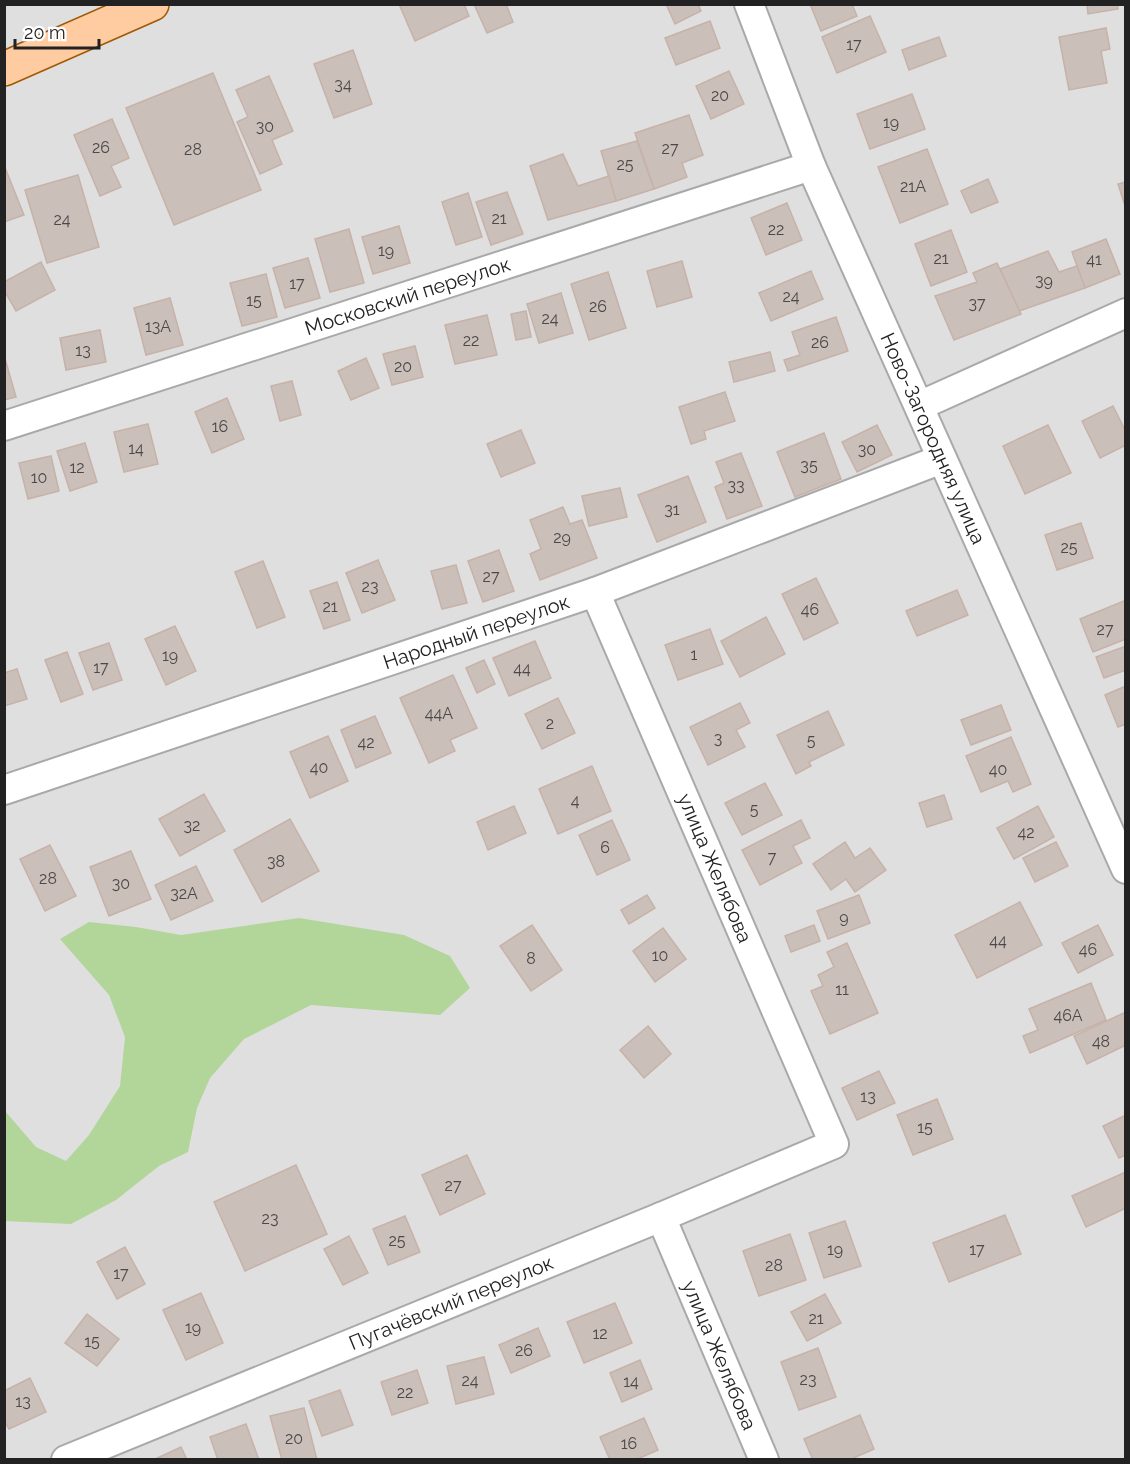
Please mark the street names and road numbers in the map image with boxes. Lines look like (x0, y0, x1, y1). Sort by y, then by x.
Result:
street label: Московский переулок (302, 252, 513, 340)
street label: Ново-Загородняя улица (875, 329, 991, 548)
street label: Народный переулок (380, 589, 573, 674)
street label: улица Желябова (673, 790, 757, 946)
street label: Пугачёвский переулок (345, 1250, 557, 1355)
street label: улица Желябова (677, 1277, 762, 1433)

